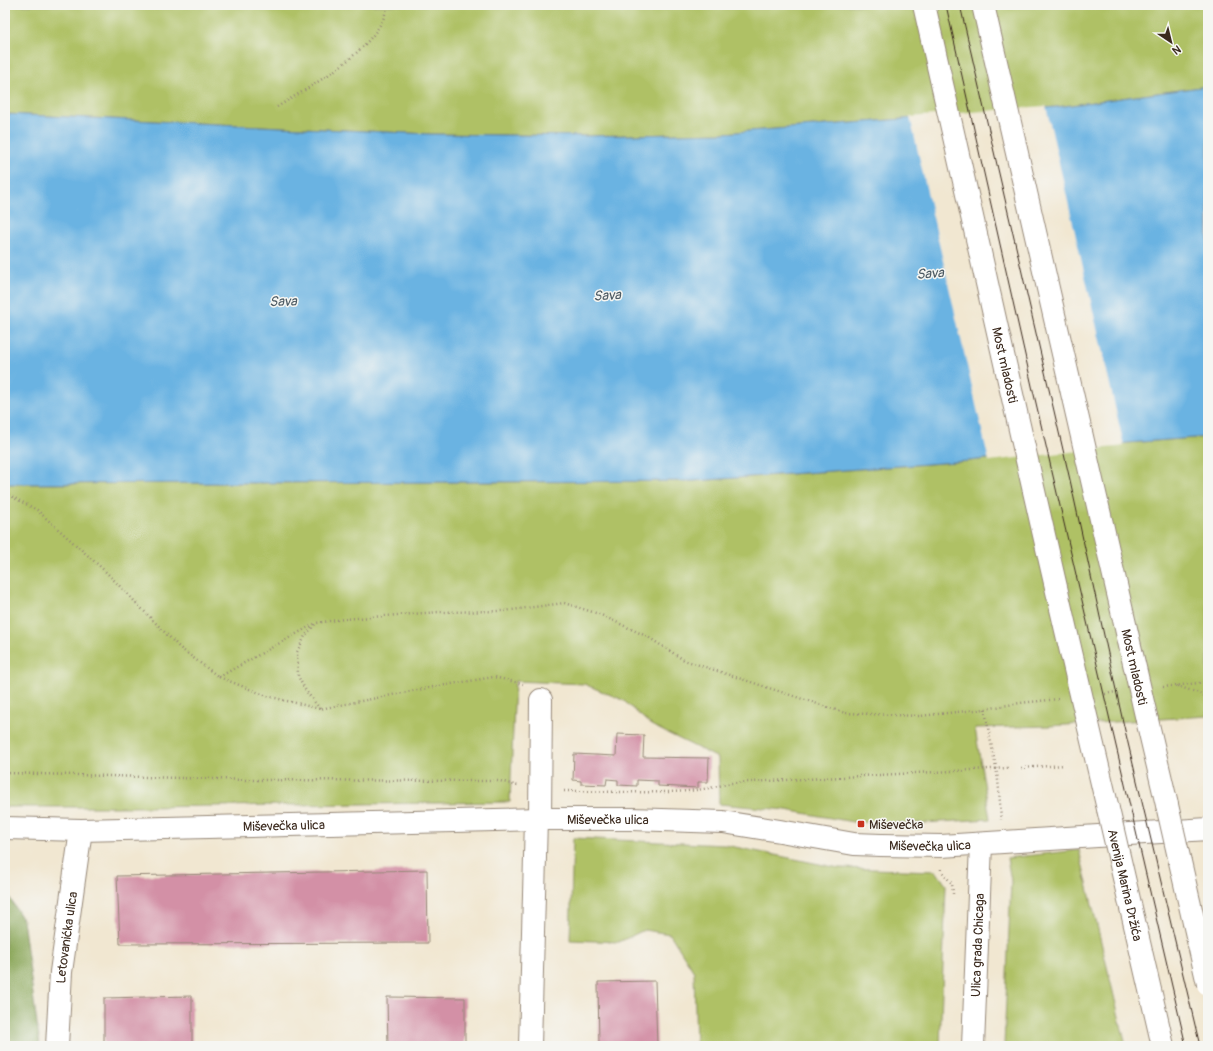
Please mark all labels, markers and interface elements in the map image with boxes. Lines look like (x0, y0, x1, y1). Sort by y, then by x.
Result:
north arrow (1151, 22, 1191, 62)
text: N (1169, 42, 1183, 58)
water label: Sava (916, 264, 946, 283)
water label: Sava (593, 286, 623, 305)
water label: Sava (269, 293, 298, 310)
street label: Most mladosti (988, 326, 1021, 405)
street label: Most mladosti (1117, 628, 1150, 707)
street label: Miševečka ulica (567, 812, 649, 829)
street label: Miševečka ulica (243, 817, 325, 835)
place label: Miševečka (869, 817, 923, 833)
marker: Miševečka (856, 819, 866, 829)
street label: Avenija Marina Držića (1104, 828, 1145, 943)
street label: Miševečka ulica (889, 837, 971, 855)
street label: Letovanićka ulica (53, 890, 81, 984)
street label: Ulica grada Chicaga (968, 893, 988, 997)

